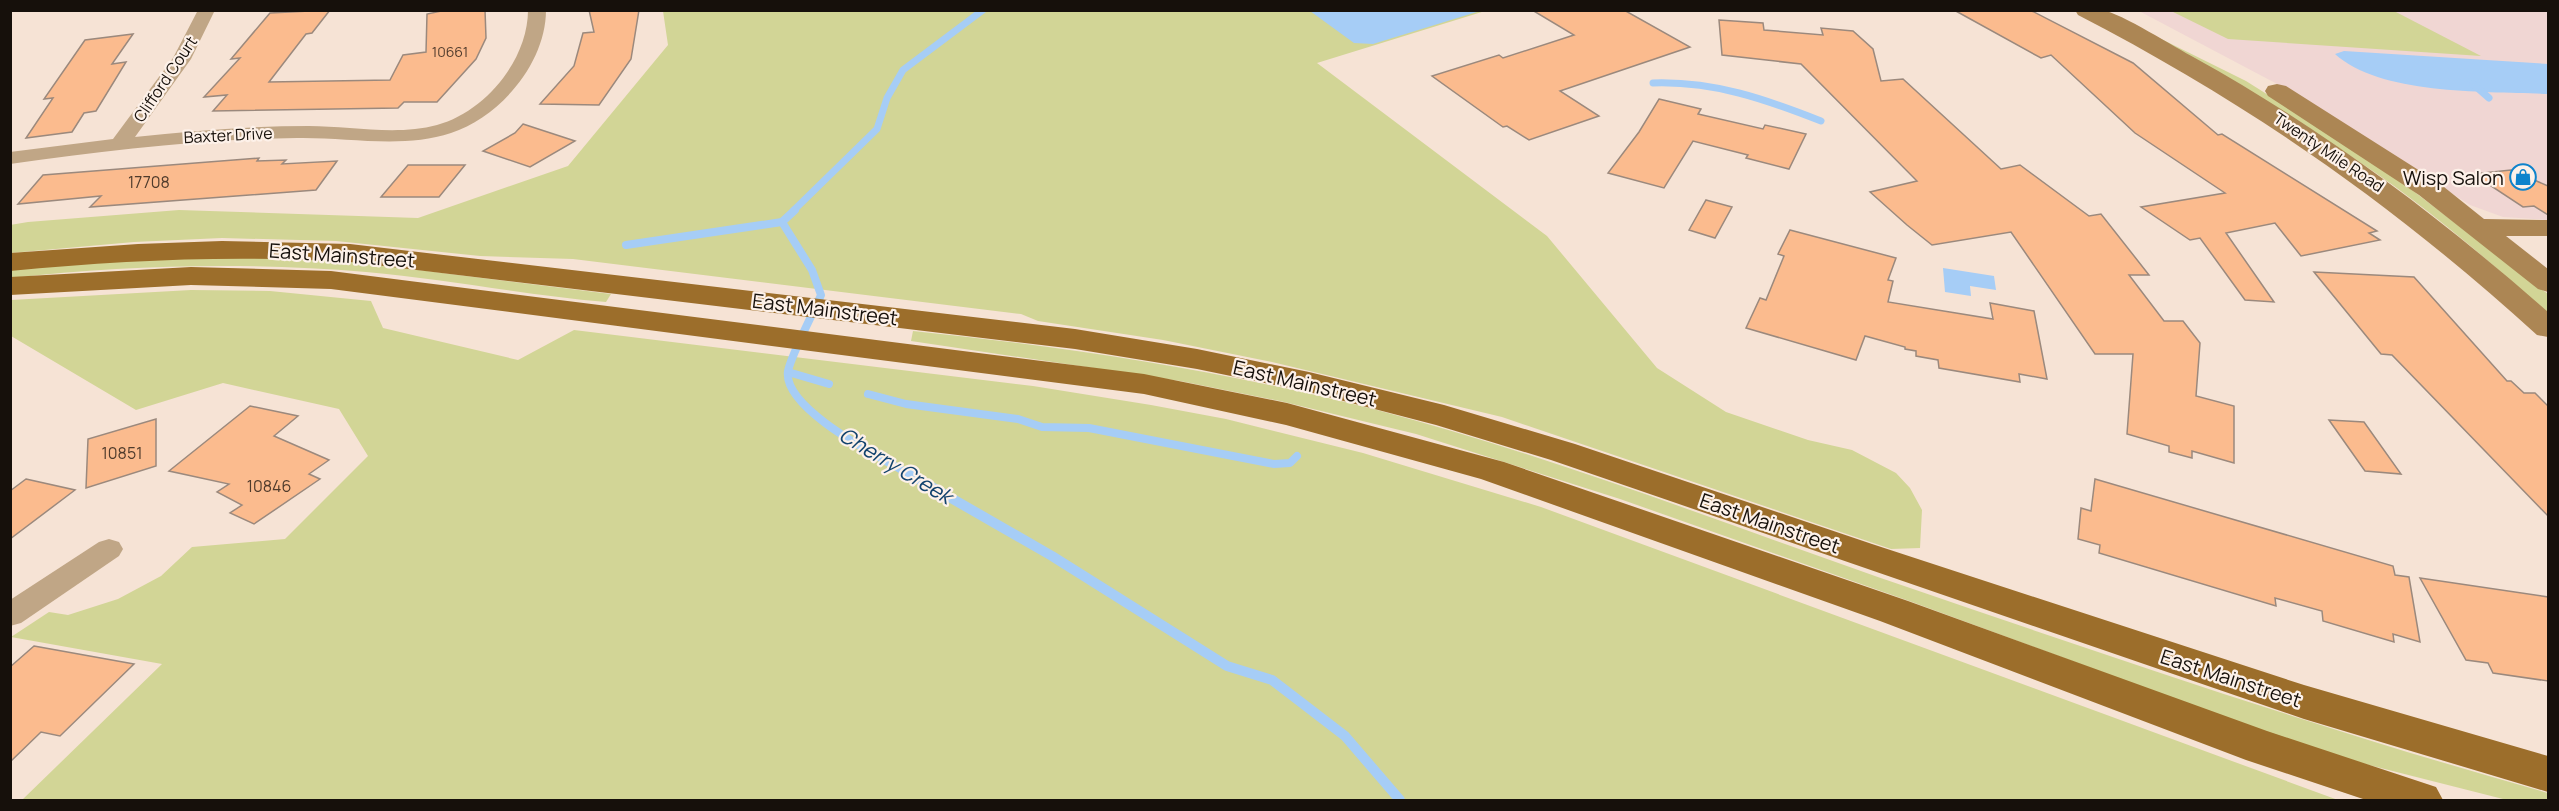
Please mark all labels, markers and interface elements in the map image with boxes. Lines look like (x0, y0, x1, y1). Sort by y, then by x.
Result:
street label: Clifford Court (128, 32, 202, 126)
house number: 10661 (432, 42, 468, 61)
street label: Twenty Mile Road (2270, 107, 2388, 197)
street label: Baxter Drive (183, 122, 273, 148)
shop icon: Wisp Salon (2508, 162, 2538, 192)
place label: Wisp Salon (2403, 164, 2504, 191)
house number: 17708 (128, 171, 170, 193)
street label: East Mainstreet (268, 236, 416, 274)
street label: East Mainstreet (751, 287, 899, 331)
street label: East Mainstreet (1231, 353, 1379, 413)
water label: Cherry Creek (834, 420, 960, 511)
house number: 10851 (102, 442, 142, 464)
house number: 10846 (247, 475, 291, 497)
street label: East Mainstreet (1696, 486, 1844, 560)
street label: East Mainstreet (2157, 643, 2305, 713)

